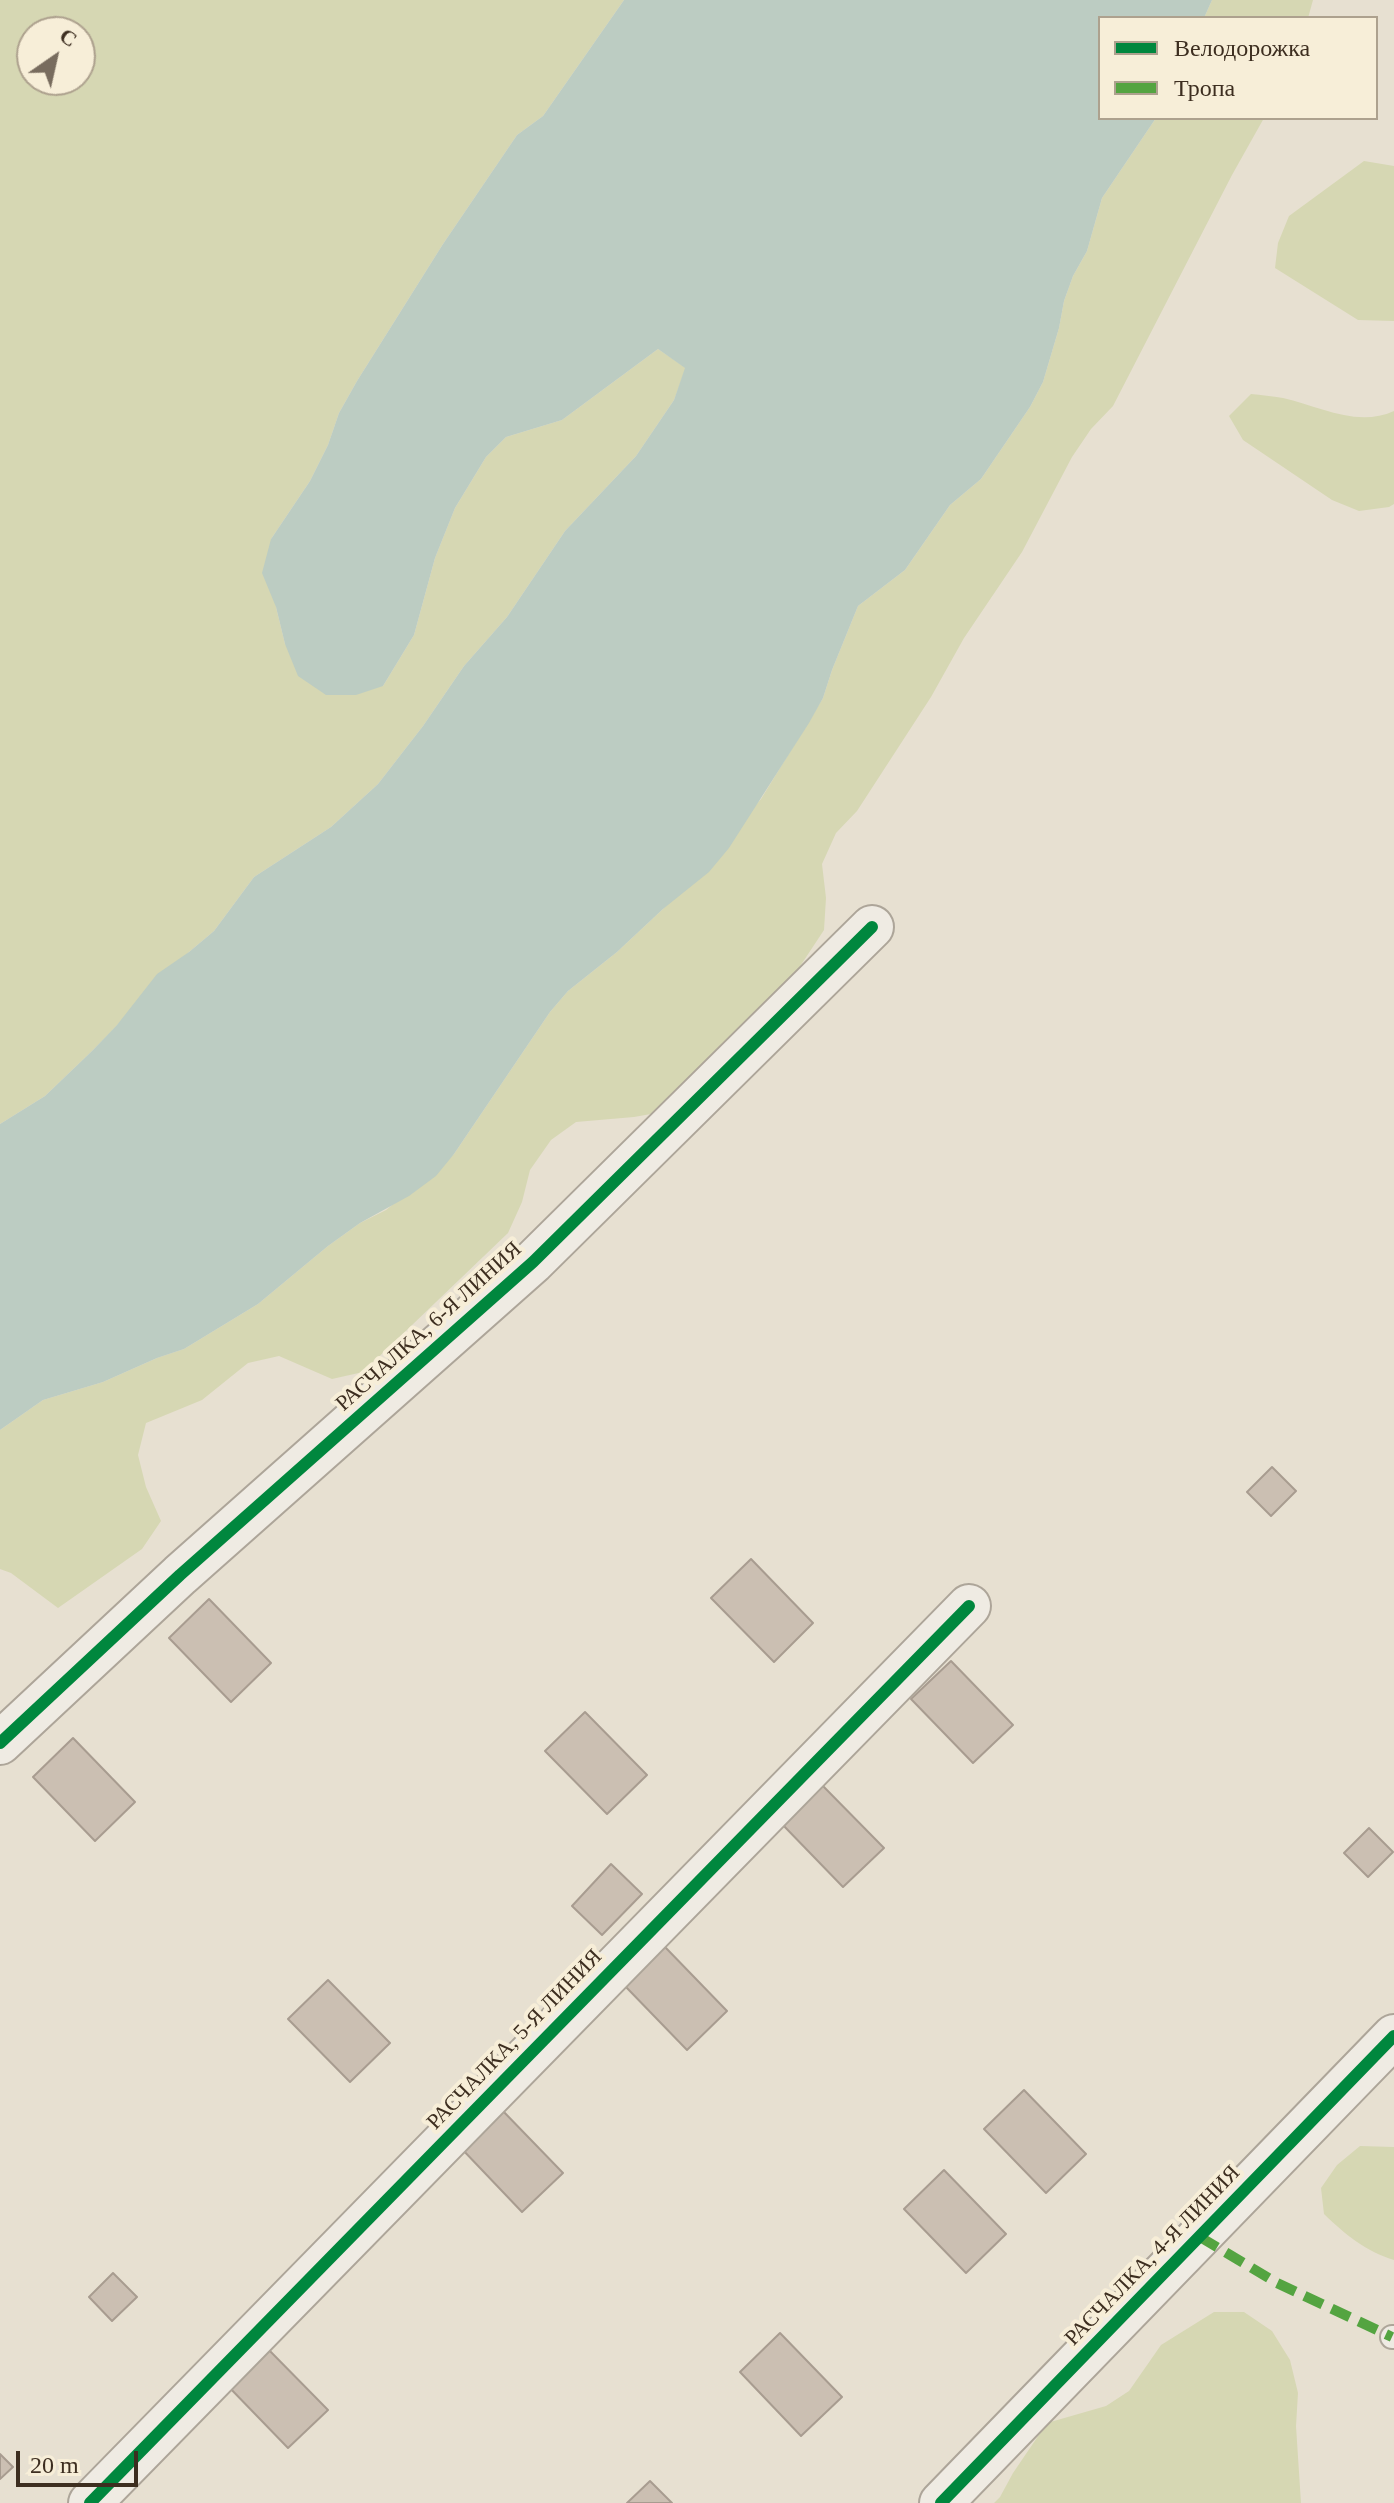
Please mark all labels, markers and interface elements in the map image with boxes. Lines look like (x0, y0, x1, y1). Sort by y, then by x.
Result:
north arrow (16, 16, 96, 96)
legend (1098, 16, 1378, 120)
text: С (55, 23, 82, 52)
text: Велодорожка (1174, 35, 1310, 61)
text: Тропа (1174, 75, 1235, 101)
street label: РАСЧАЛКА, 6-Я ЛИНИЯ (331, 1237, 527, 1417)
street label: РАСЧАЛКА, 5-Я ЛИНИЯ (422, 1944, 608, 2136)
street label: РАСЧАЛКА, 4-Я ЛИНИЯ (1060, 2160, 1246, 2352)
scale bar (20, 2435, 142, 2485)
text: 20 m (30, 2452, 79, 2478)

